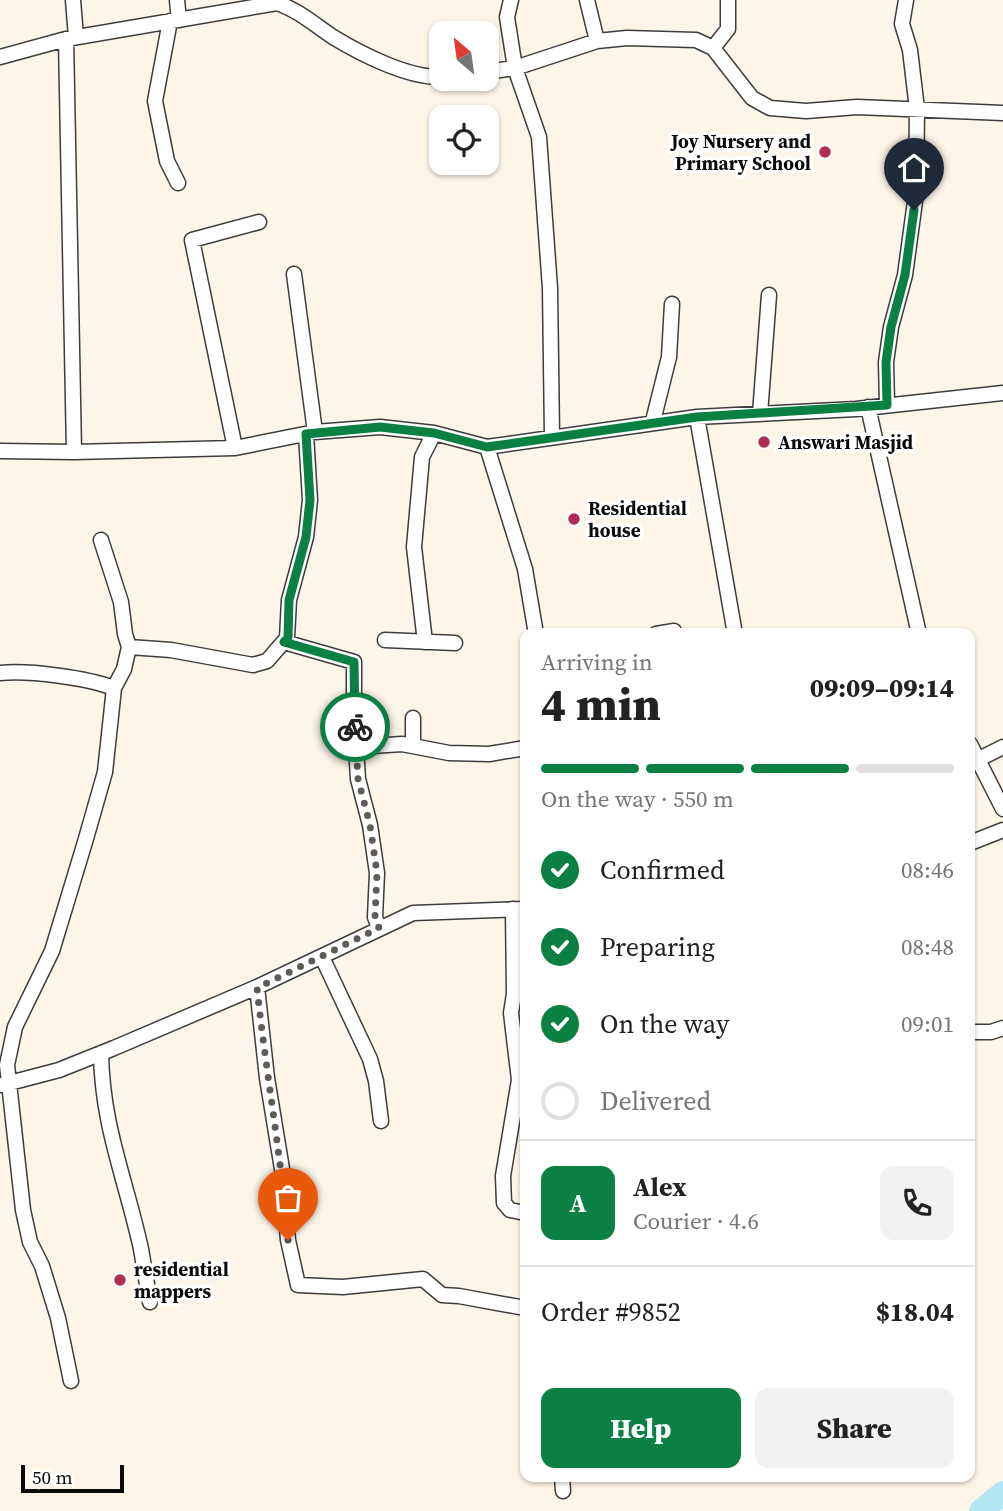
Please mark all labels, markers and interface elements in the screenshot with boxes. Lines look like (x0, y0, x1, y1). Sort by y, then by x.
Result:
north arrow (429, 21, 499, 91)
map controls (429, 21, 499, 175)
button: locate (429, 105, 499, 175)
place label: Joy Nursery and Primary School (670, 128, 811, 176)
pin (884, 138, 944, 210)
marker: Joy Nursery and Primary School (817, 144, 833, 160)
icon: home (895, 149, 933, 187)
place label: Answari Masjid (778, 429, 913, 455)
marker: Answari Masjid (756, 434, 772, 450)
place label: Residential house (588, 495, 687, 543)
marker: Residential house (566, 511, 582, 527)
text: Arriving in (541, 646, 653, 678)
text: 09:09–09:14 (810, 670, 954, 706)
text: 4 min (541, 672, 661, 735)
courier (320, 692, 390, 762)
icon: bike (336, 708, 374, 746)
text: On the way · 550 m (541, 783, 734, 815)
icon: check (541, 851, 579, 889)
text: Confirmed (600, 852, 725, 888)
text: 08:46 (901, 854, 954, 886)
icon: check (541, 928, 579, 966)
text: Preparing (600, 929, 715, 965)
text: 08:48 (901, 931, 954, 963)
icon: check (541, 1005, 579, 1043)
text: On the way (600, 1006, 729, 1042)
text: 09:01 (901, 1008, 954, 1040)
text: Delivered (600, 1083, 711, 1119)
button: phone (880, 1166, 954, 1240)
pin (258, 1168, 318, 1240)
text: Alex (633, 1169, 687, 1205)
icon: bag (269, 1179, 307, 1217)
text: A (569, 1185, 587, 1221)
text: Courier · 4.6 (633, 1205, 759, 1237)
place label: residential mappers (134, 1256, 229, 1304)
marker: residential mappers (112, 1272, 128, 1288)
text: Order #9852 (541, 1294, 681, 1330)
text: $18.04 (876, 1294, 954, 1330)
button: Help (541, 1388, 741, 1468)
button: Share (755, 1388, 954, 1468)
scale bar (21, 1462, 124, 1494)
text: 50 m (32, 1464, 73, 1490)

